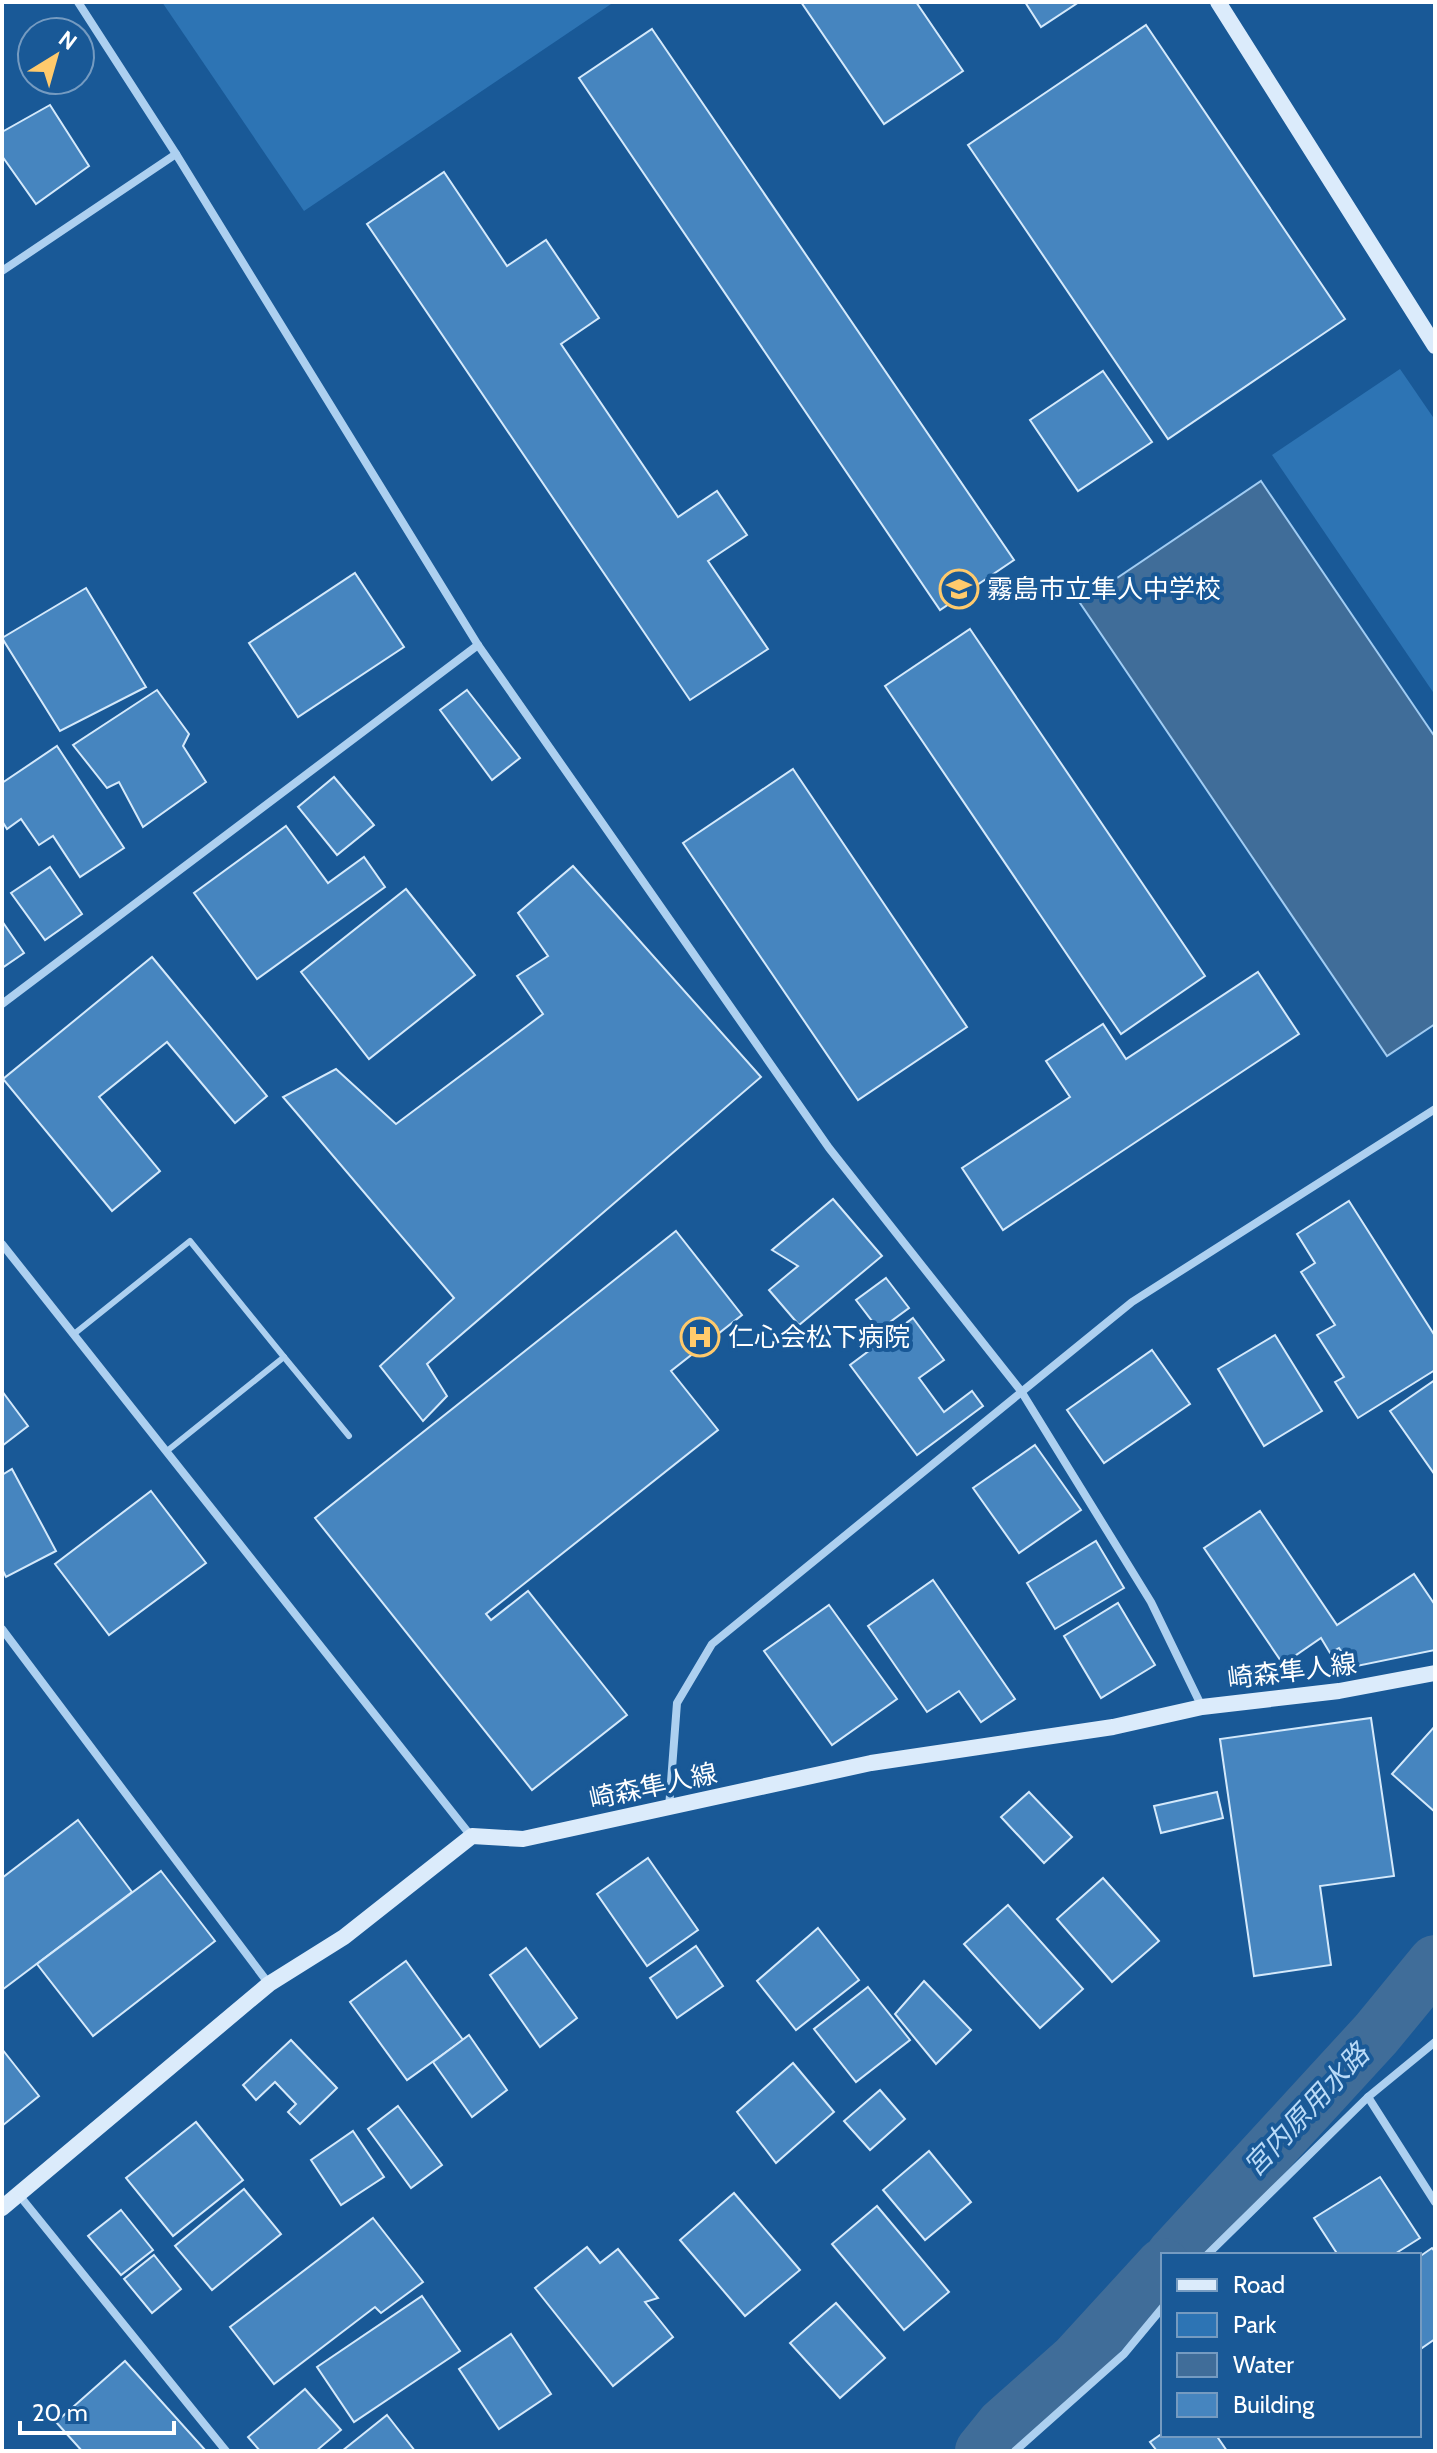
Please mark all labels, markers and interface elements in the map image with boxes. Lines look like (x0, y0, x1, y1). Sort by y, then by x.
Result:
north arrow (16, 16, 96, 96)
text: N (53, 25, 82, 56)
school or university icon: 霧島市立隼人中学校 (938, 568, 980, 610)
place label: 霧島市立隼人中学校 (987, 573, 1221, 605)
hospital icon: 仁心会松下病院 (679, 1316, 721, 1358)
place label: 仁心会松下病院 (728, 1321, 910, 1353)
street label: 崎森隼人線 (1226, 1647, 1358, 1695)
street label: 崎森隼人線 (586, 1757, 720, 1815)
water label: 宮内原用水路 (1236, 2036, 1377, 2183)
legend (1161, 2253, 1421, 2437)
text: Road (1233, 2270, 1285, 2299)
text: Park (1233, 2310, 1276, 2339)
text: Water (1233, 2350, 1294, 2379)
scale bar (20, 2385, 174, 2435)
text: Building (1233, 2390, 1315, 2419)
text: 20 m (32, 2398, 88, 2427)

